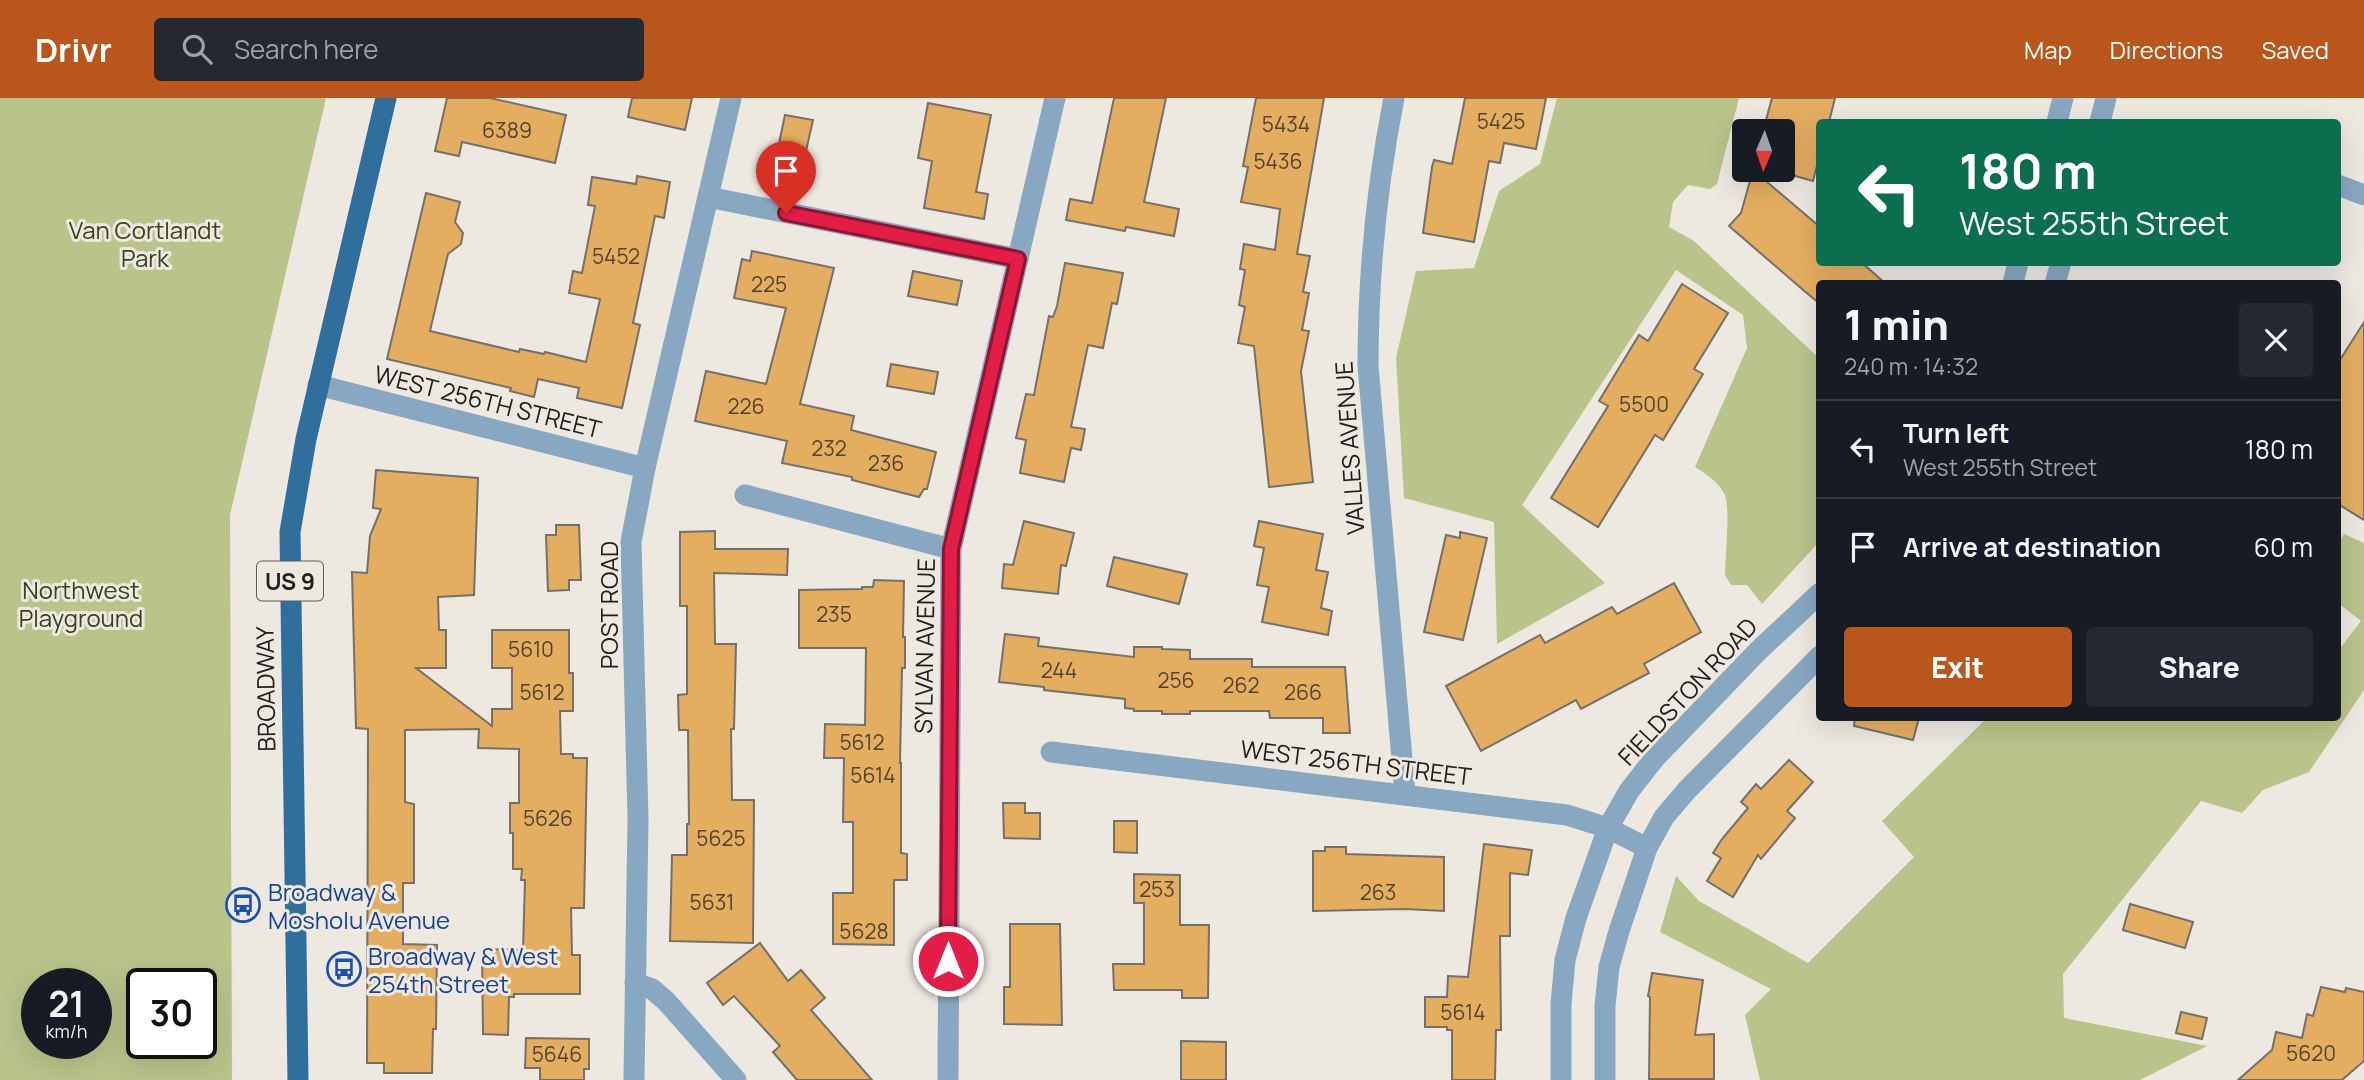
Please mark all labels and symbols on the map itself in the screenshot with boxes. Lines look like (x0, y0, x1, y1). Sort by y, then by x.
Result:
house number: 5425 (1477, 107, 1525, 135)
house number: 5434 (1262, 110, 1310, 138)
house number: 6389 (482, 116, 532, 144)
north arrow (1732, 119, 1796, 182)
pin (756, 141, 816, 213)
house number: 5436 (1253, 147, 1303, 175)
park label: Van Cortlandt Park (69, 213, 221, 274)
house number: 5452 (592, 242, 640, 270)
house number: 225 (751, 270, 787, 298)
street label: WEST 256TH STREET (371, 357, 605, 445)
street label: VALLES AVENUE (1326, 360, 1372, 536)
house number: 5500 (1619, 390, 1669, 418)
house number: 226 (728, 392, 764, 420)
house number: 232 (811, 434, 847, 462)
house number: 236 (868, 449, 904, 477)
street label: POST ROAD (592, 541, 625, 669)
street label: SYLVAN AVENUE (906, 558, 942, 734)
road number: US 9 (257, 561, 323, 601)
park label: Northwest Playground (19, 573, 143, 634)
house number: 235 (816, 600, 852, 628)
street label: FIELDSTON ROAD (1610, 610, 1764, 772)
street label: BROADWAY (247, 625, 283, 752)
house number: 5610 (508, 635, 554, 663)
house number: 244 (1041, 656, 1077, 684)
house number: 256 (1157, 666, 1195, 694)
house number: 262 (1223, 671, 1259, 699)
house number: 5612 (519, 678, 565, 706)
house number: 266 (1284, 678, 1322, 706)
house number: 5612 (839, 728, 885, 756)
street label: WEST 256TH STREET (1239, 731, 1474, 793)
house number: 5614 (850, 761, 896, 789)
house number: 5626 (523, 804, 573, 832)
house number: 5625 (696, 824, 746, 852)
place label: Broadway & Mosholu Avenue (268, 875, 450, 936)
house number: 253 (1139, 875, 1175, 903)
house number: 263 (1360, 878, 1396, 906)
bus stop icon: Broadway & Mosholu Avenue (224, 886, 262, 924)
house number: 5631 (690, 888, 734, 916)
house number: 5628 (839, 917, 889, 945)
position arrow (911, 924, 985, 998)
place label: Broadway & West 254th Street (368, 939, 558, 1000)
bus stop icon: Broadway & West 254th Street (325, 950, 363, 988)
speed limit sign: 30 (126, 968, 217, 1059)
house number: 5614 (1440, 998, 1486, 1026)
house number: 5620 (2286, 1039, 2336, 1067)
house number: 5646 (532, 1040, 582, 1068)

